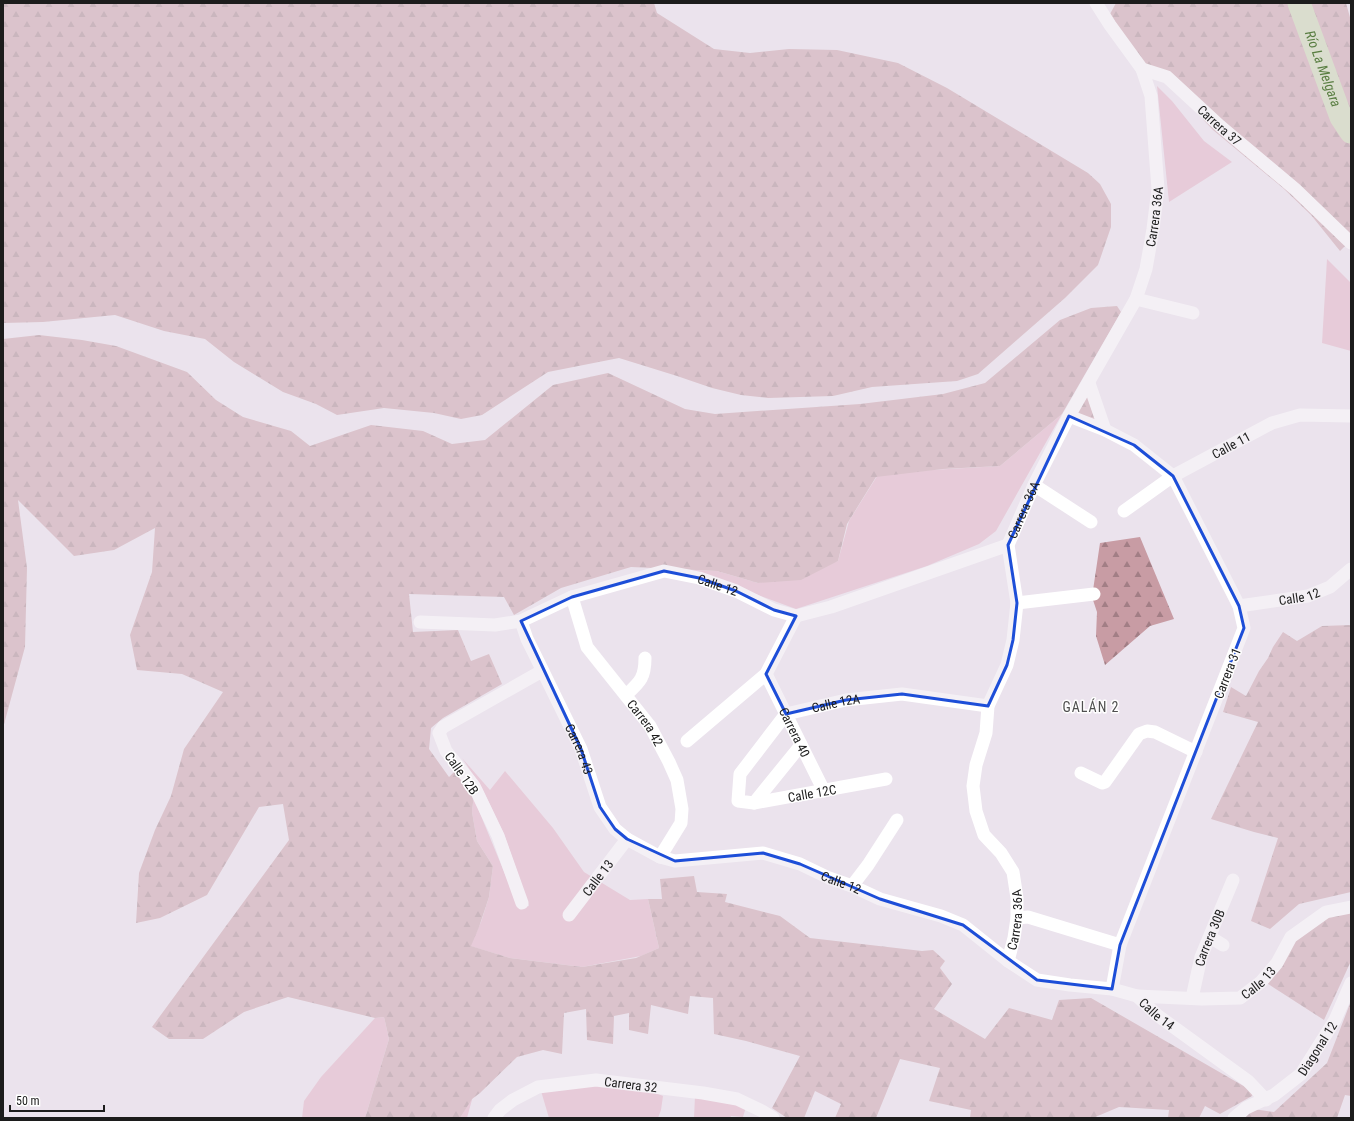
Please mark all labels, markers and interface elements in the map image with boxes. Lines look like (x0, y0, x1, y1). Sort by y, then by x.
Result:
water label: Río La Melgara (1302, 28, 1345, 109)
street label: Carrera 37 (1194, 102, 1244, 149)
street label: Carrera 36A (1143, 185, 1166, 248)
street label: Calle 11 (1209, 429, 1253, 462)
street label: Carrera 36A (1005, 479, 1043, 541)
street label: Calle 12 (696, 571, 740, 599)
street label: Calle 12 (1278, 585, 1322, 608)
street label: Carrera 31 (1211, 646, 1244, 701)
street label: Calle 12A (810, 692, 861, 716)
street label: Carrera 42 (624, 697, 666, 749)
district label: GALÁN 2 (1062, 698, 1120, 715)
street label: Carrera 40 (776, 705, 813, 760)
street label: Carrera 43 (562, 722, 596, 776)
street label: Calle 12B (442, 749, 482, 797)
street label: Calle 12C (787, 782, 837, 805)
street label: Calle 13 (579, 857, 616, 899)
street label: Calle 12 (818, 868, 863, 897)
street label: Carrera 36A (1004, 888, 1025, 952)
street label: Carrera 30B (1192, 907, 1228, 968)
street label: Calle 13 (1238, 964, 1279, 1002)
street label: Calle 14 (1136, 995, 1178, 1034)
street label: Diagonal 12 (1295, 1019, 1340, 1078)
street label: Carrera 32 (603, 1074, 658, 1095)
scale bar (10, 1087, 104, 1113)
text: 50 m (16, 1094, 40, 1108)

